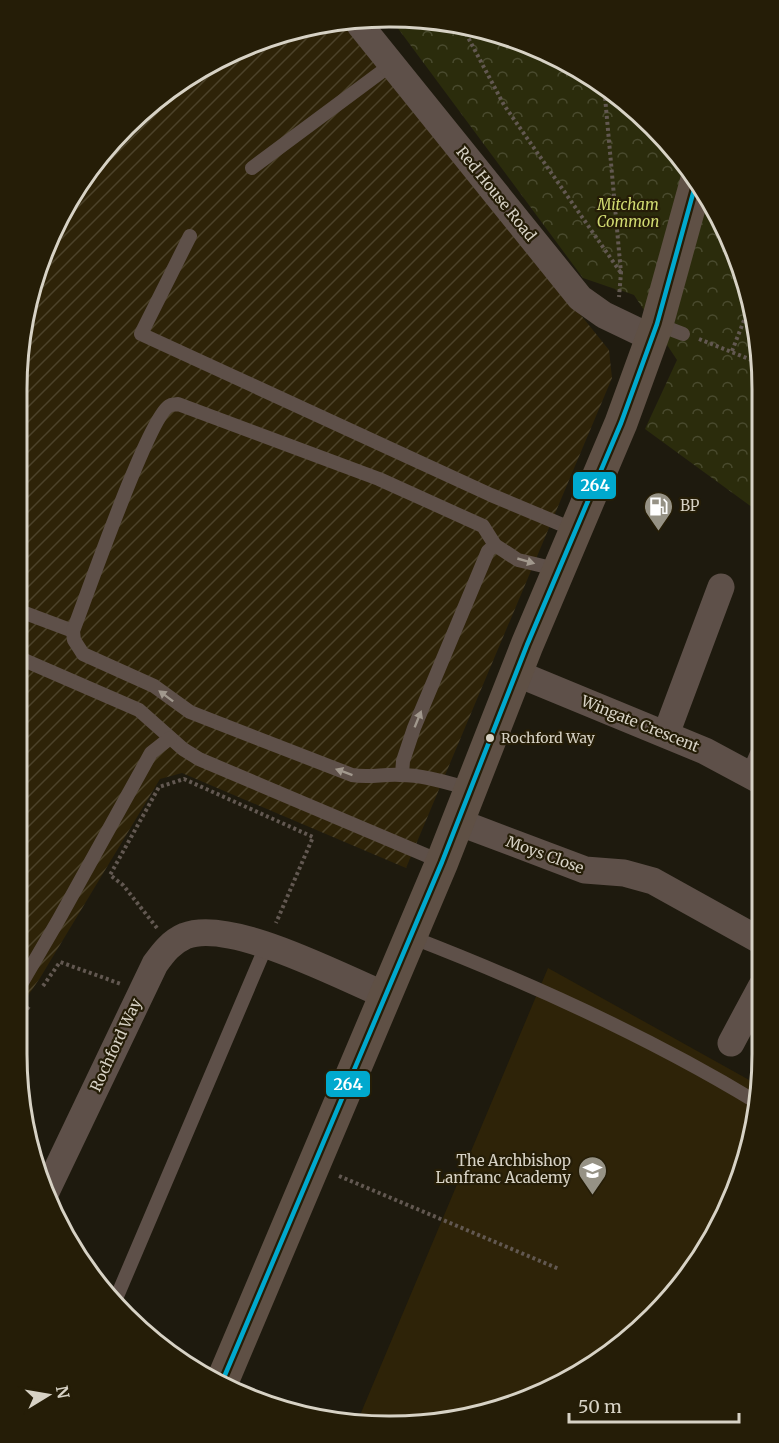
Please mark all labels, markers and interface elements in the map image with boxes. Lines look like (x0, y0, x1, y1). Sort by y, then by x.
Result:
street label: Red House Road (452, 143, 540, 245)
park label: Mitcham Common (596, 195, 659, 231)
line badge: 264 (572, 471, 617, 500)
text: 264 (580, 475, 610, 495)
fuel station icon: BP (643, 490, 675, 532)
place label: BP (680, 496, 700, 515)
one-way arrow (517, 557, 535, 566)
one-way arrow (158, 690, 173, 702)
street label: Wingate Crescent (577, 691, 702, 756)
one-way arrow (413, 709, 423, 727)
place label: Rochford Way (501, 729, 596, 747)
marker: Rochford Way (484, 732, 496, 744)
one-way arrow (335, 767, 353, 777)
street label: Moys Close (504, 832, 587, 877)
street label: Rochford Way (86, 995, 146, 1094)
line badge: 264 (325, 1070, 371, 1098)
text: 264 (333, 1074, 363, 1094)
place label: The Archbishop Lanfranc Academy (436, 1151, 571, 1187)
school or university icon: The Archbishop Lanfranc Academy (576, 1154, 608, 1196)
north arrow (18, 1365, 78, 1425)
text: N (52, 1384, 74, 1401)
scale bar (569, 1386, 738, 1424)
text: 50 m (578, 1395, 622, 1418)

